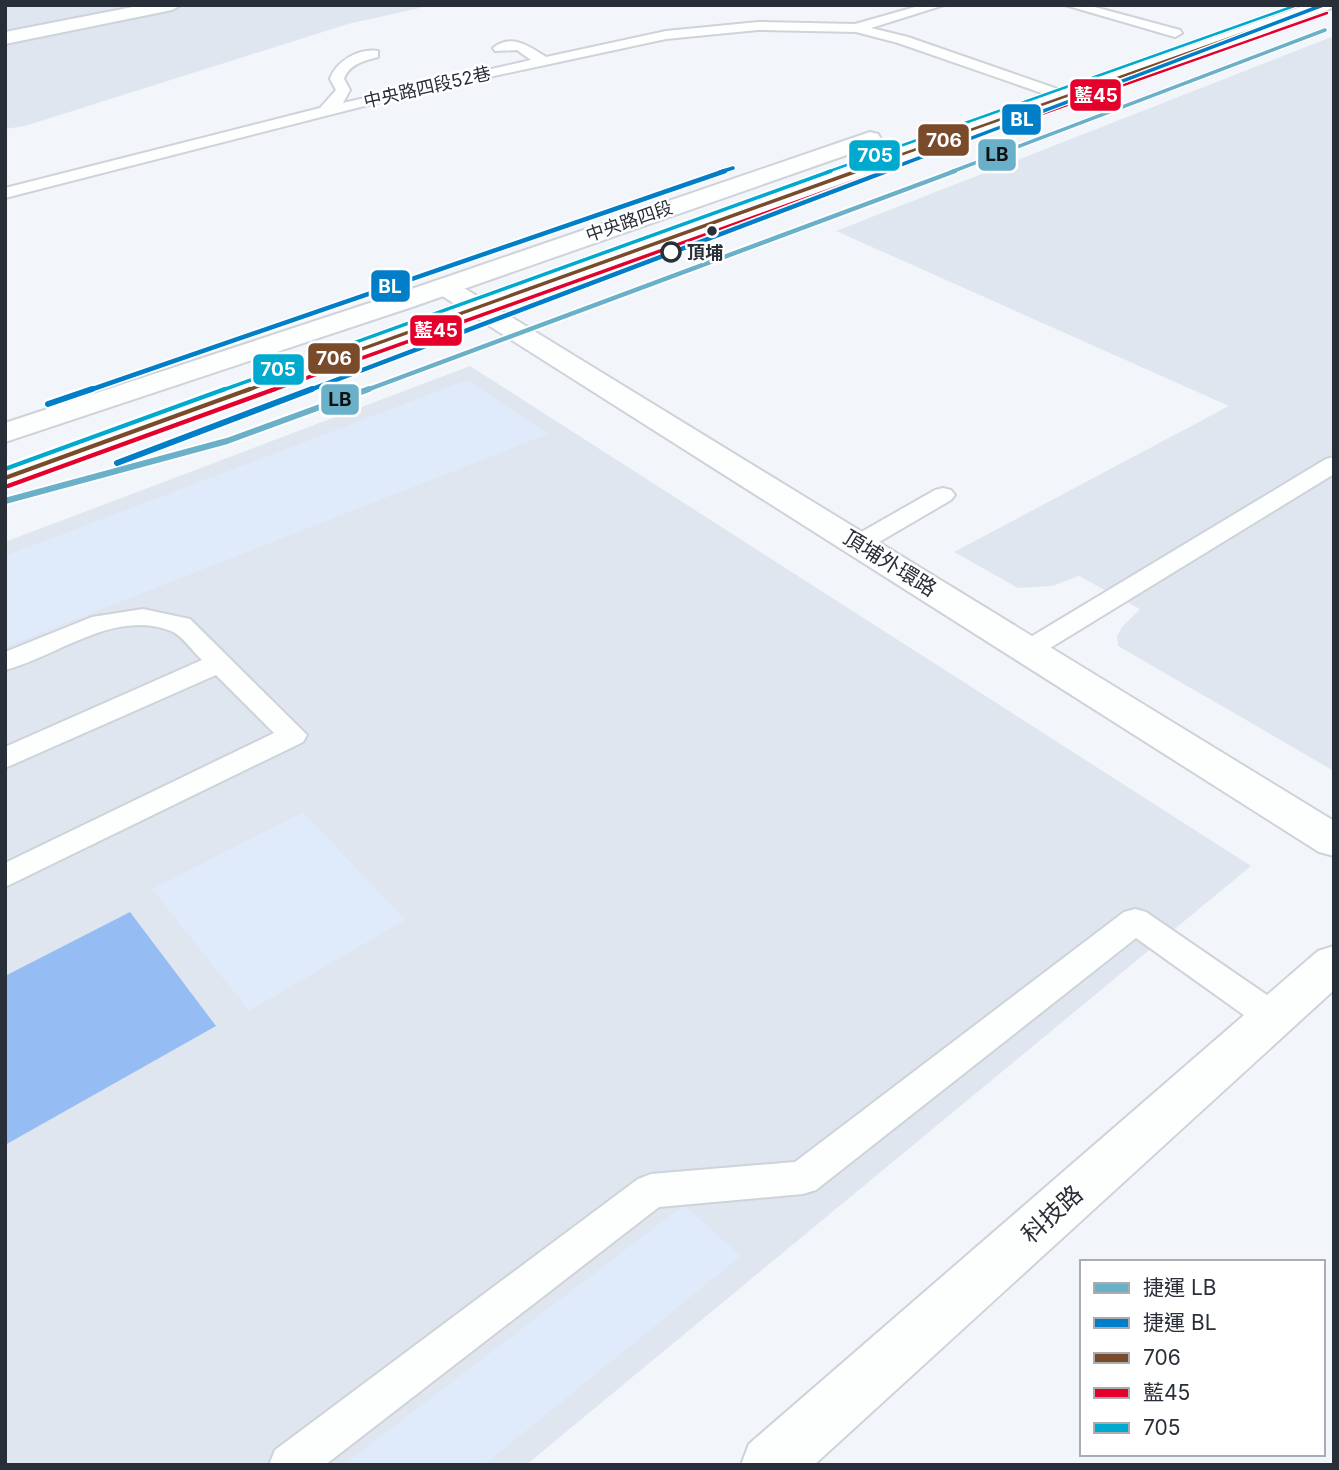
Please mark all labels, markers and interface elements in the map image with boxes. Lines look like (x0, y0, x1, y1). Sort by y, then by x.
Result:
street label: 中央路四段52巷 (361, 62, 493, 112)
line badge: 藍45 (1069, 78, 1122, 112)
text: 藍45 (1074, 84, 1118, 107)
line badge: BL (1001, 103, 1042, 136)
text: BL (1010, 108, 1034, 131)
line badge: 706 (917, 123, 970, 157)
text: 706 (926, 129, 962, 152)
line badge: LB (977, 138, 1017, 172)
line badge: 705 (848, 139, 901, 172)
text: LB (985, 143, 1009, 166)
text: 705 (857, 144, 893, 167)
street label: 中央路四段 (583, 196, 675, 246)
unlabelled marker (705, 224, 719, 238)
marker: 頂埔 (661, 242, 681, 262)
place label: 頂埔 (687, 242, 723, 263)
line badge: BL (370, 269, 411, 303)
text: BL (378, 275, 402, 298)
line badge: 藍45 (409, 314, 463, 347)
text: 藍45 (414, 319, 458, 342)
line badge: 706 (307, 342, 361, 375)
text: 706 (316, 347, 352, 370)
line badge: 705 (252, 353, 305, 386)
text: 705 (260, 358, 296, 381)
line badge: LB (320, 383, 360, 416)
text: LB (328, 388, 352, 411)
street label: 頂埔外環路 (839, 525, 941, 601)
street label: 科技路 (1016, 1179, 1088, 1249)
legend (1080, 1260, 1325, 1456)
text: 捷運 LB (1143, 1275, 1217, 1300)
text: 捷運 BL (1143, 1310, 1217, 1335)
text: 706 (1143, 1345, 1181, 1370)
text: 藍45 (1143, 1380, 1190, 1405)
text: 705 (1143, 1415, 1181, 1440)

